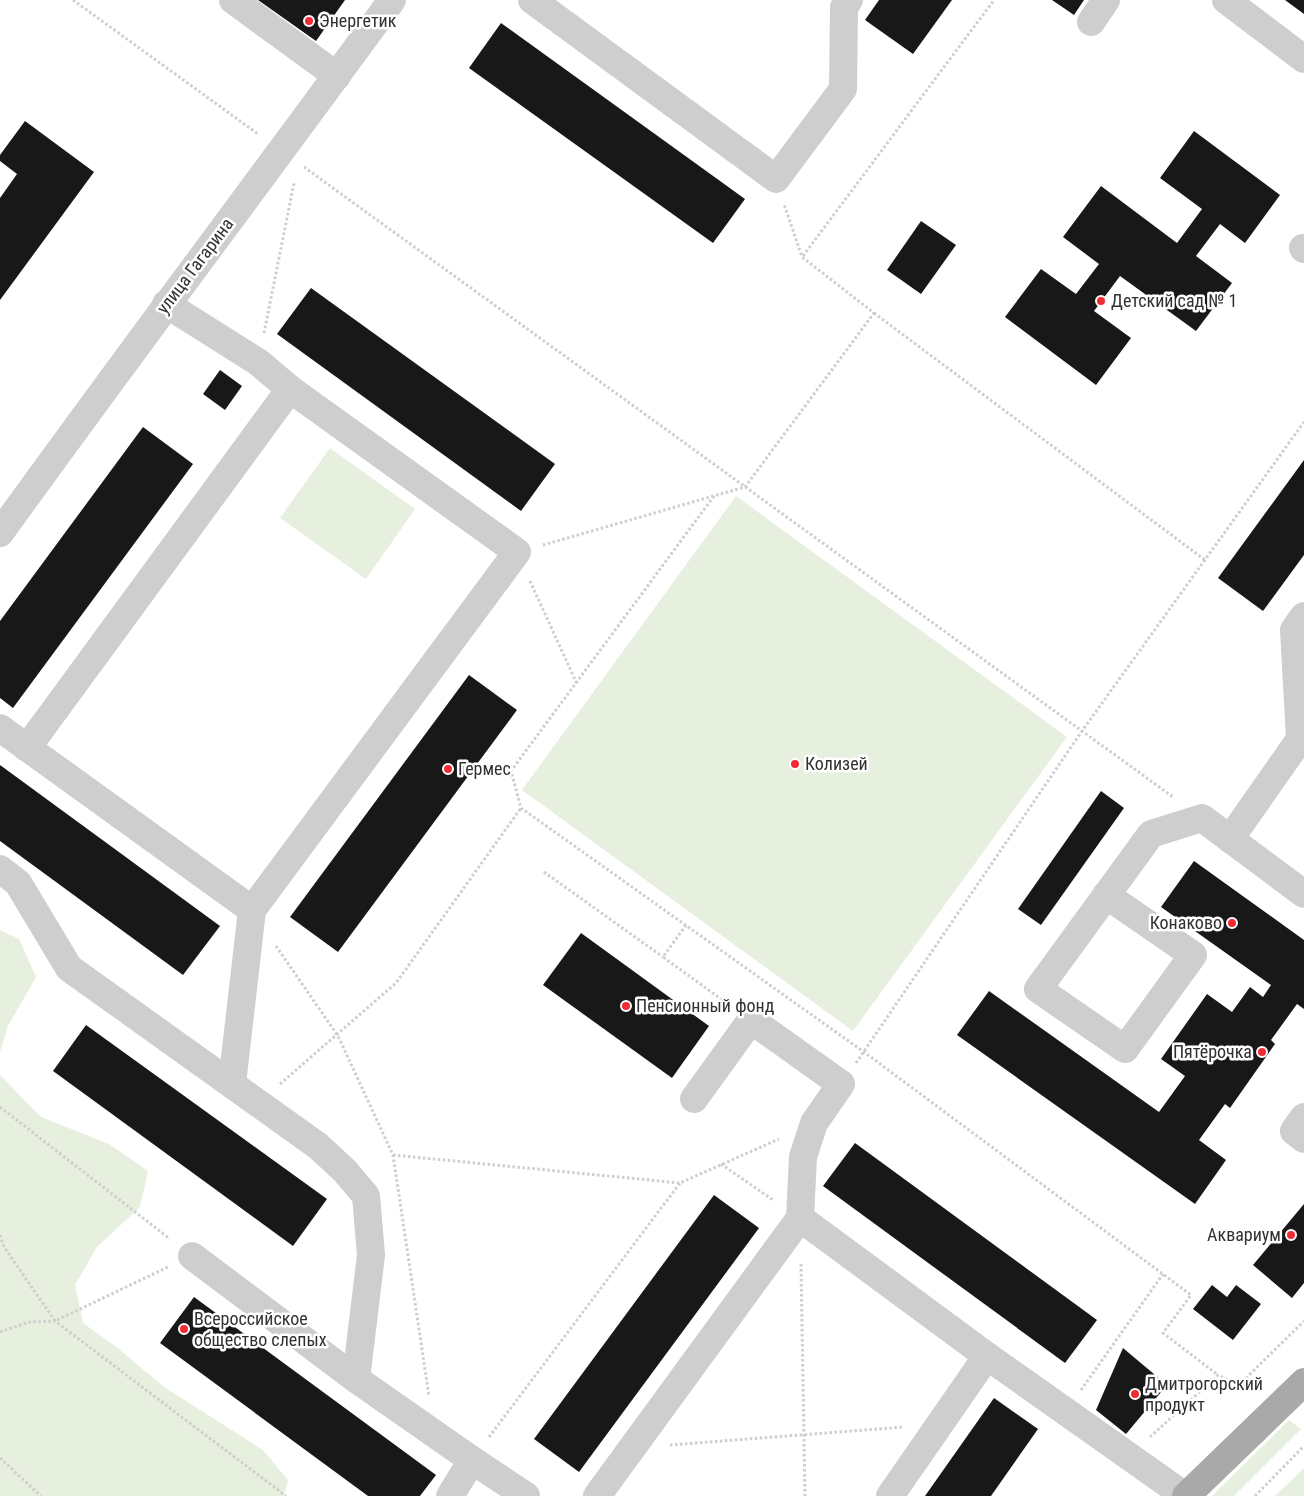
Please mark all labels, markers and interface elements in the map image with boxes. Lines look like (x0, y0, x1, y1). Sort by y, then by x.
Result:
place label: Энергетик (319, 10, 397, 31)
marker: Энергетик (303, 15, 315, 27)
street label: улица Гагарина (152, 214, 237, 318)
place label: Детский сад № 1 (1111, 290, 1237, 311)
marker: Детский сад № 1 (1095, 295, 1107, 307)
place label: Колизей (805, 753, 868, 774)
place label: Гермес (458, 758, 511, 779)
marker: Колизей (789, 758, 801, 770)
marker: Гермес (442, 763, 454, 775)
place label: Конаково (1150, 912, 1222, 933)
marker: Конаково (1226, 917, 1238, 929)
place label: Пенсионный фонд (636, 995, 775, 1016)
marker: Пенсионный фонд (620, 1000, 632, 1012)
place label: Пятёрочка (1173, 1041, 1252, 1062)
marker: Пятёрочка (1256, 1046, 1268, 1058)
place label: Аквариум (1207, 1224, 1281, 1245)
marker: Аквариум (1285, 1229, 1297, 1241)
place label: Всероссийское общество слепых (194, 1308, 327, 1350)
marker: Всероссийское общество слепых (178, 1323, 190, 1335)
place label: Дмитрогорский продукт (1145, 1373, 1263, 1415)
marker: Дмитрогорский продукт (1129, 1388, 1141, 1400)

